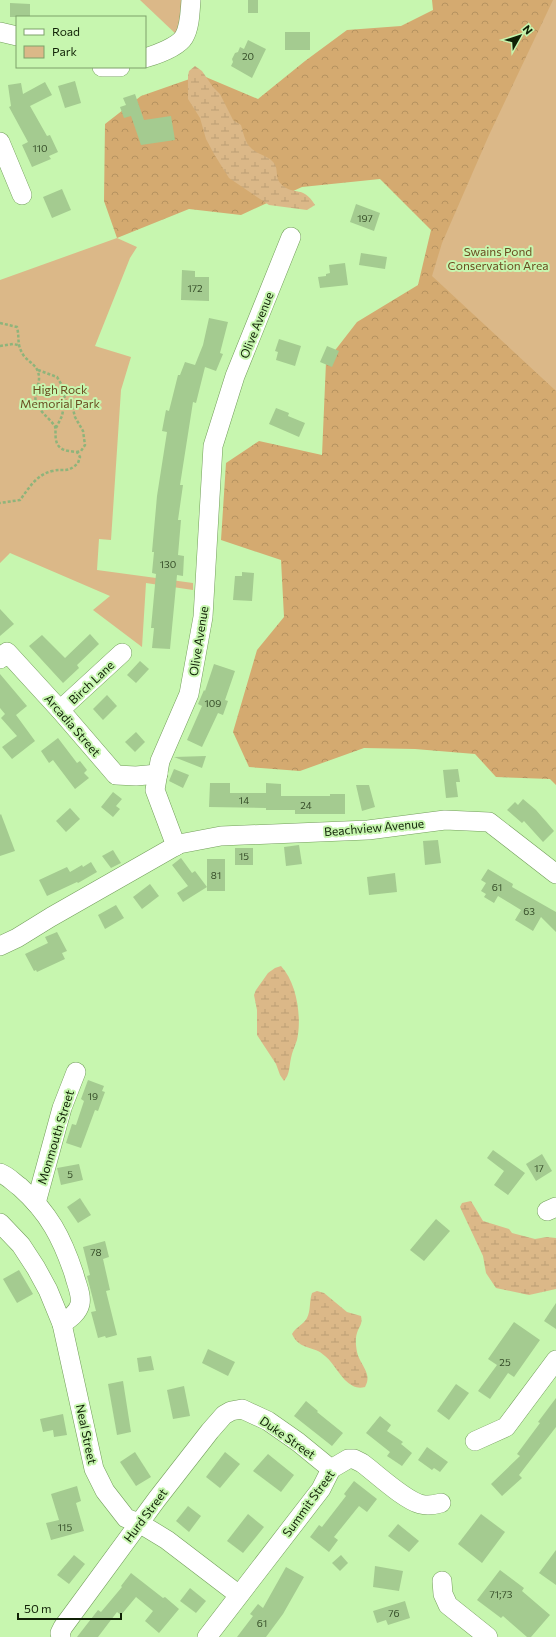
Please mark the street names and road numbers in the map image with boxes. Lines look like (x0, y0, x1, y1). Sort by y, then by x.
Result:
street label: Olive Avenue (236, 290, 276, 360)
street label: Olive Avenue (186, 605, 210, 677)
street label: Birch Lane (65, 657, 117, 707)
street label: Arcadia Street (42, 691, 104, 759)
street label: Beachview Avenue (323, 816, 425, 838)
street label: Monmouth Street (34, 1088, 76, 1186)
street label: Neal Street (74, 1403, 100, 1465)
street label: Duke Street (258, 1413, 318, 1461)
street label: Summit Street (279, 1467, 337, 1539)
street label: Hurd Street (120, 1485, 170, 1545)

